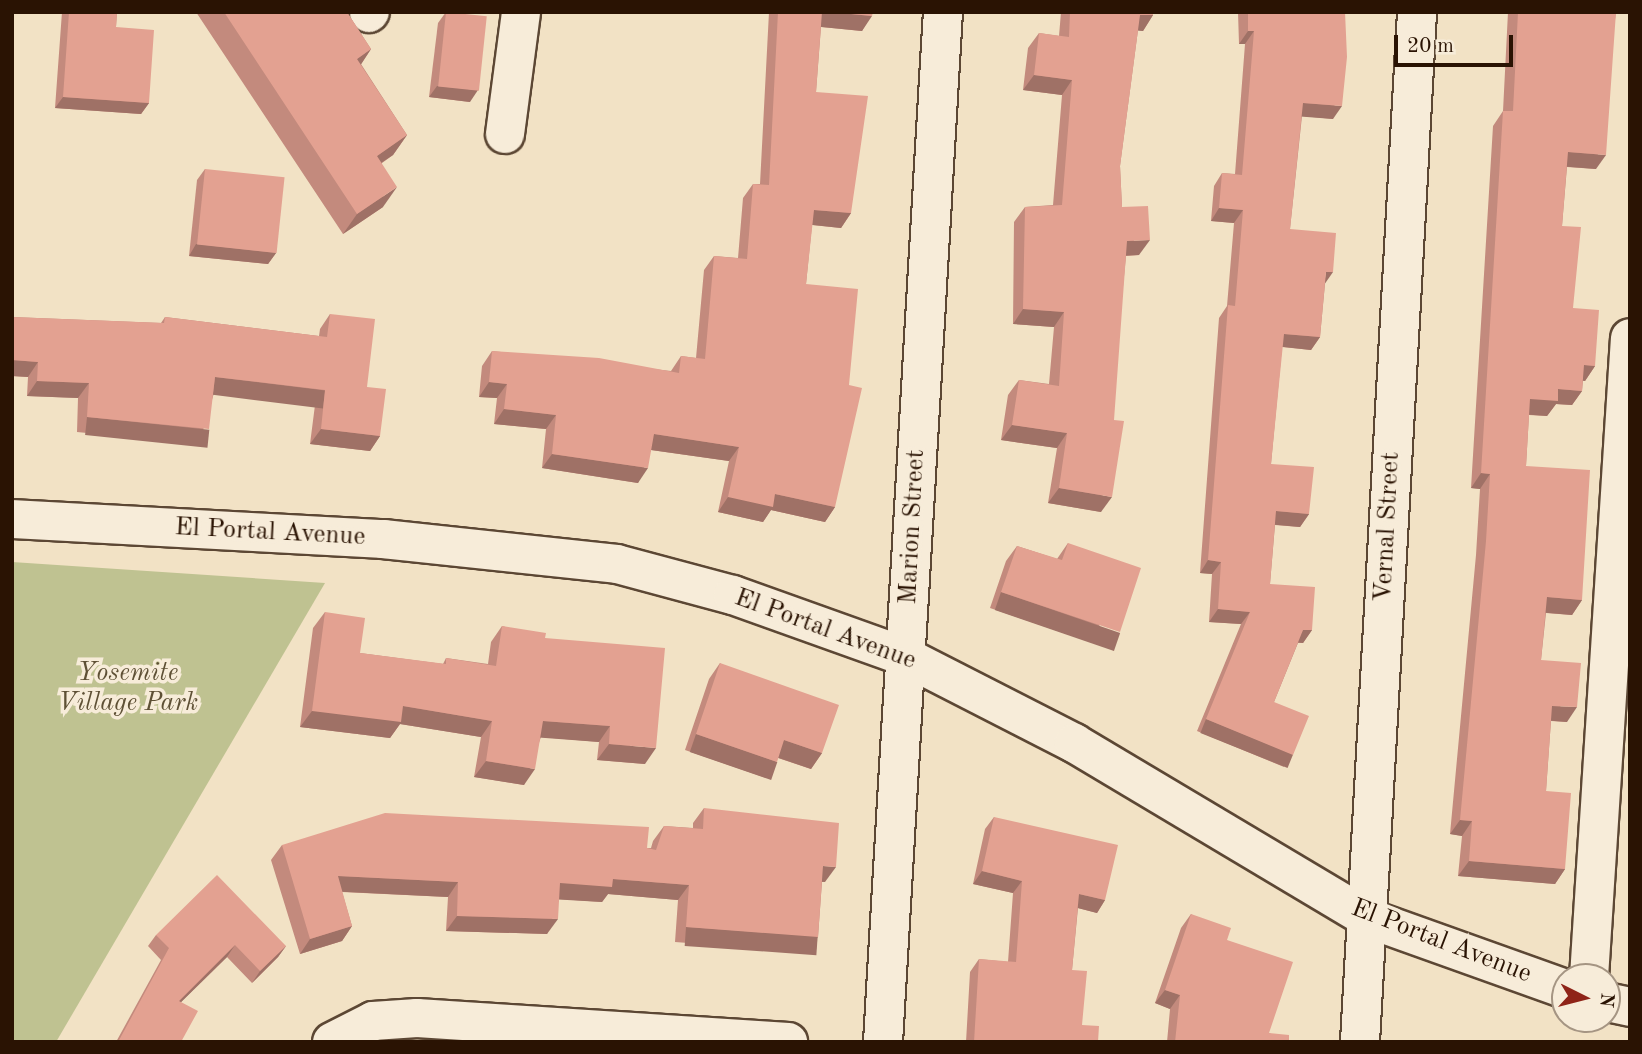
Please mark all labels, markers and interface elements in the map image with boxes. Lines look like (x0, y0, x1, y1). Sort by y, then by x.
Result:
scale bar (1397, 21, 1516, 65)
text: 20 m (1407, 36, 1454, 57)
street label: Marion Street (893, 449, 933, 605)
street label: Vernal Street (1368, 451, 1408, 603)
street label: El Portal Avenue (174, 512, 366, 554)
street label: El Portal Avenue (730, 583, 920, 677)
park label: Yosemite Village Park (58, 658, 198, 720)
street label: El Portal Avenue (1346, 893, 1536, 991)
north arrow (1551, 963, 1621, 1033)
text: N (1595, 992, 1616, 1008)

